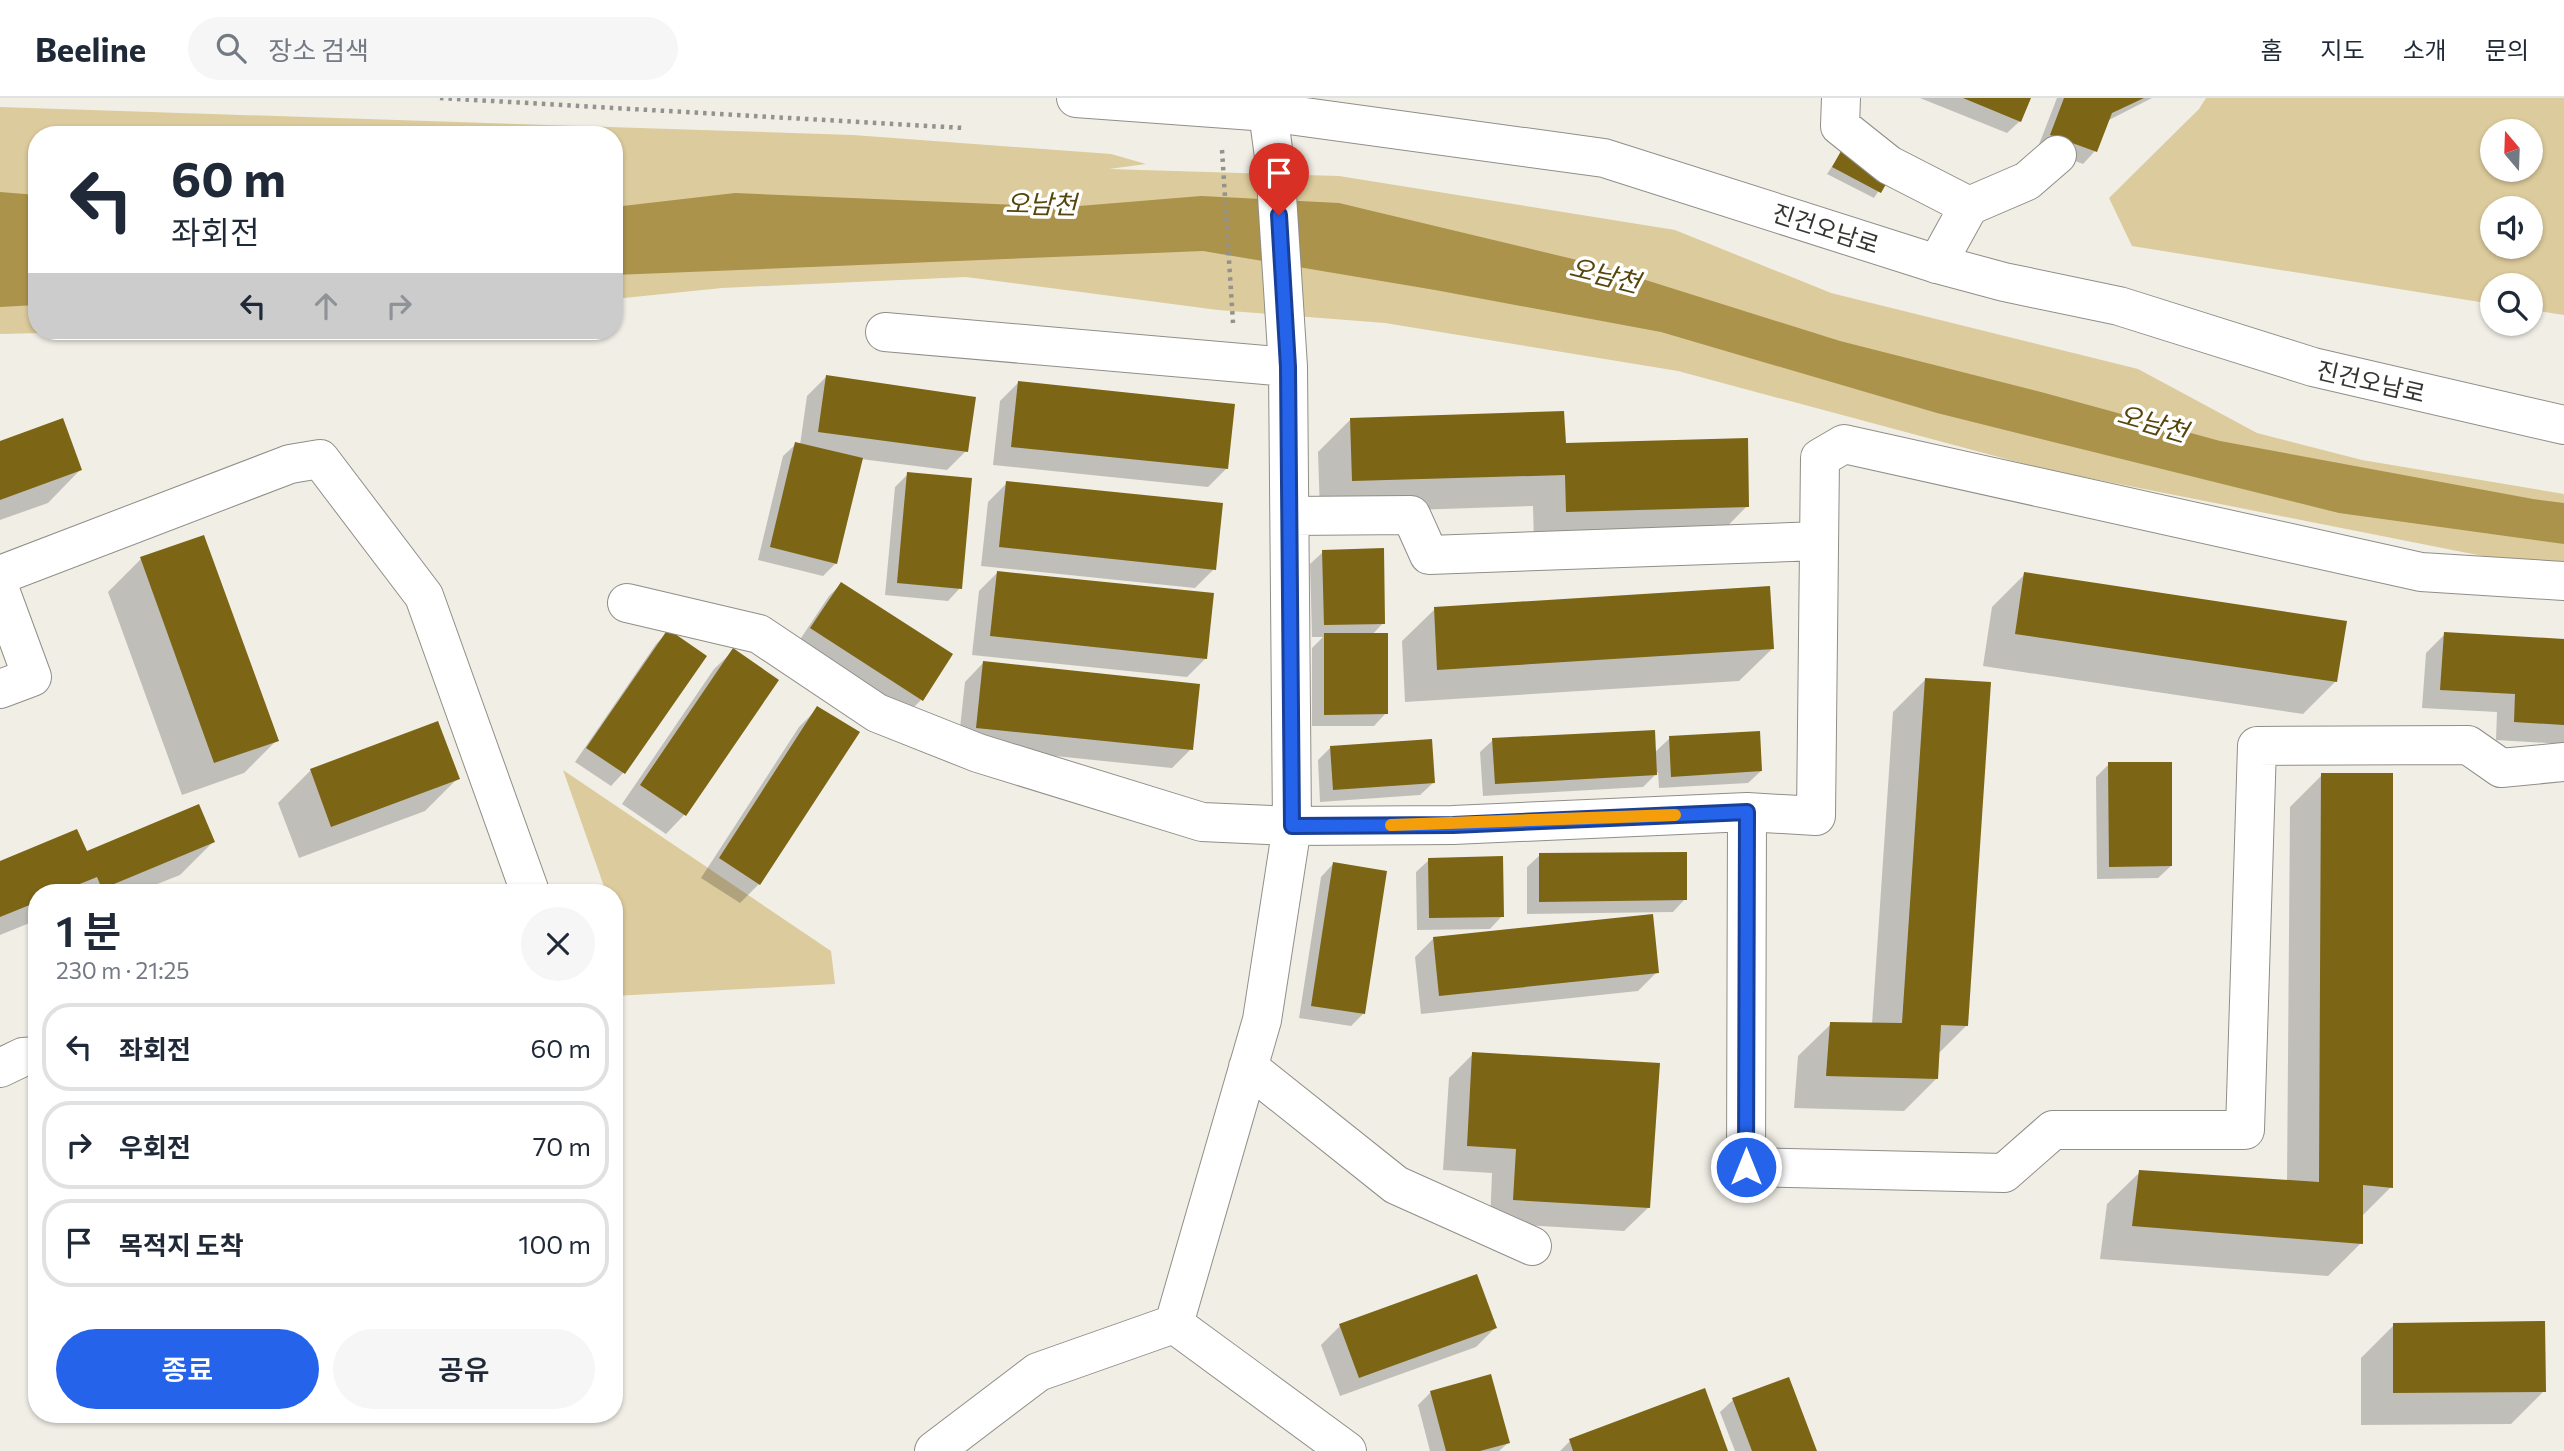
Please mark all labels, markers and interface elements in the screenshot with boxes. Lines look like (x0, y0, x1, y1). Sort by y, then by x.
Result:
search box (188, 17, 678, 80)
text: Beeline (35, 28, 146, 69)
icon: search (212, 29, 250, 67)
text: 장소 검색 (268, 34, 369, 65)
text: 홈 (2260, 35, 2282, 64)
text: 지도 (2320, 35, 2365, 64)
text: 소개 (2403, 35, 2447, 64)
text: 문의 (2485, 35, 2529, 64)
north arrow (2480, 119, 2543, 182)
map controls (2480, 119, 2543, 336)
pin (1249, 143, 1309, 215)
text: 60 m (171, 147, 286, 207)
icon: left (56, 154, 147, 245)
icon: arrive (1260, 154, 1298, 192)
water label: 오남천 (1005, 187, 1080, 219)
button: sound (2480, 196, 2543, 259)
street label: 진건오남로 (1769, 197, 1883, 259)
text: 좌회전 (171, 211, 259, 251)
water label: 오남천 (1566, 250, 1647, 298)
button: search (2480, 273, 2543, 336)
icon: left (234, 287, 272, 325)
icon: ahead (307, 287, 345, 325)
icon: right (380, 287, 418, 325)
street label: 진건오남로 (2314, 354, 2428, 408)
water label: 오남천 (2114, 397, 2195, 448)
text: 1 분 (56, 904, 121, 956)
button: close (521, 907, 595, 981)
text: 230 m · 21:25 (56, 956, 190, 984)
icon: left (60, 1028, 98, 1066)
text: 60 m (531, 1032, 591, 1063)
text: 좌회전 (119, 1033, 191, 1064)
icon: right (60, 1126, 98, 1164)
text: 70 m (533, 1130, 591, 1161)
position arrow (1709, 1130, 1783, 1204)
text: 우회전 (119, 1131, 191, 1162)
icon: arrive (60, 1224, 98, 1262)
text: 100 m (518, 1228, 591, 1259)
text: 목적지 도착 (119, 1229, 244, 1260)
button: 종료 (56, 1329, 319, 1409)
button: 공유 (333, 1329, 595, 1409)

